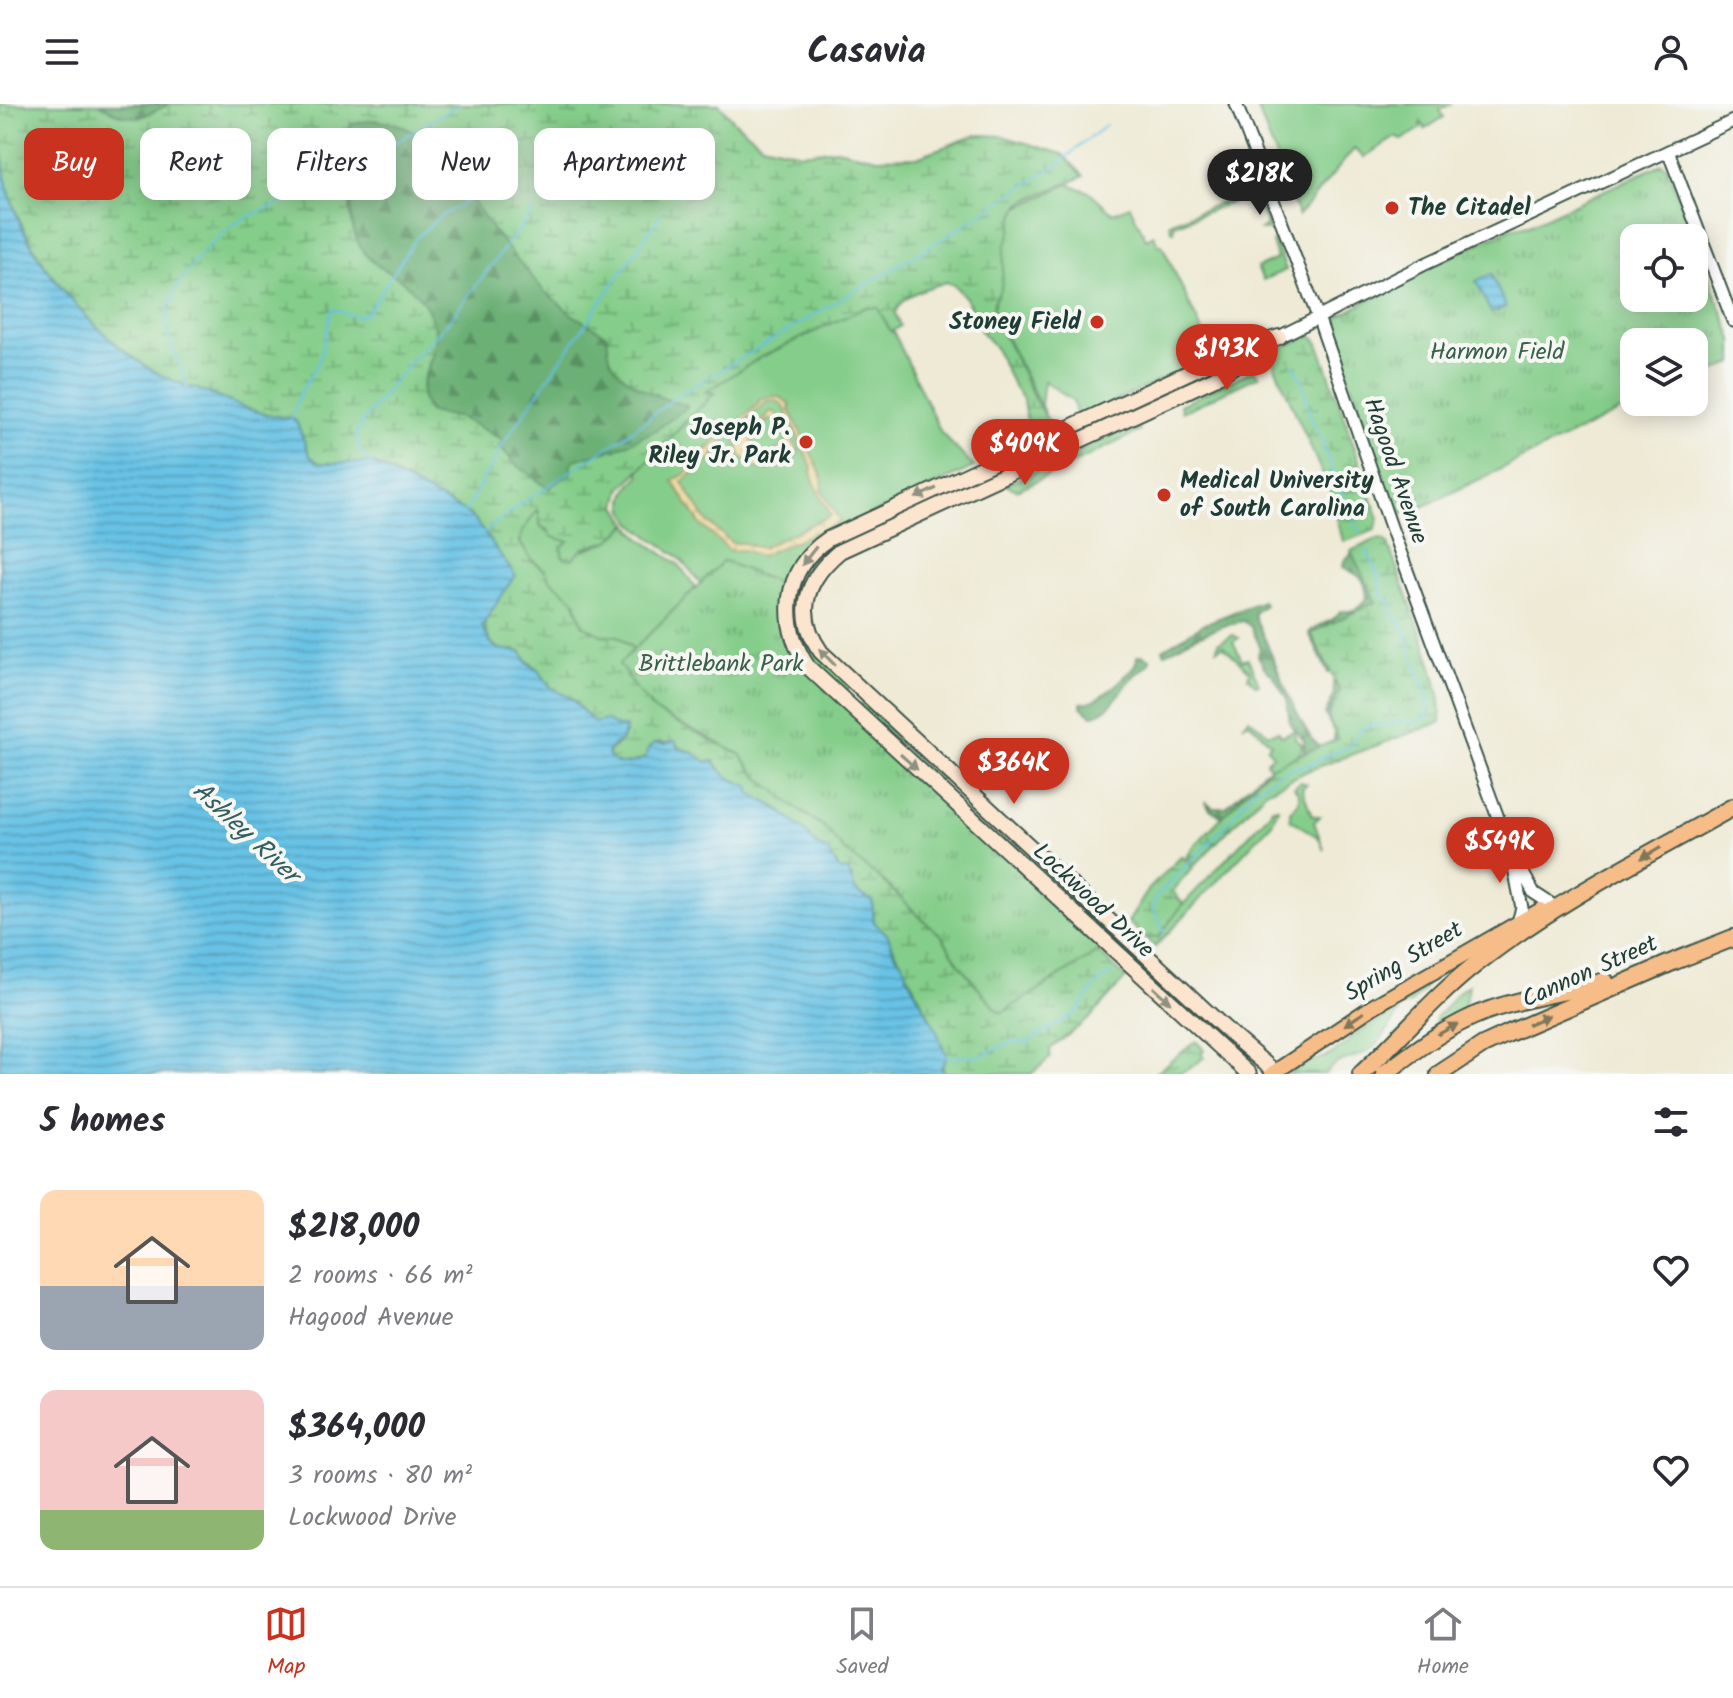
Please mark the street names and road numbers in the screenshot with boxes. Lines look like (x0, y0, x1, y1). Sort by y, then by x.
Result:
street label: Hagood Avenue (1352, 392, 1438, 550)
street label: Lockwood Drive (1023, 834, 1163, 968)
street label: Spring Street (1337, 911, 1471, 1013)
street label: Cannon Street (1516, 924, 1665, 1019)

